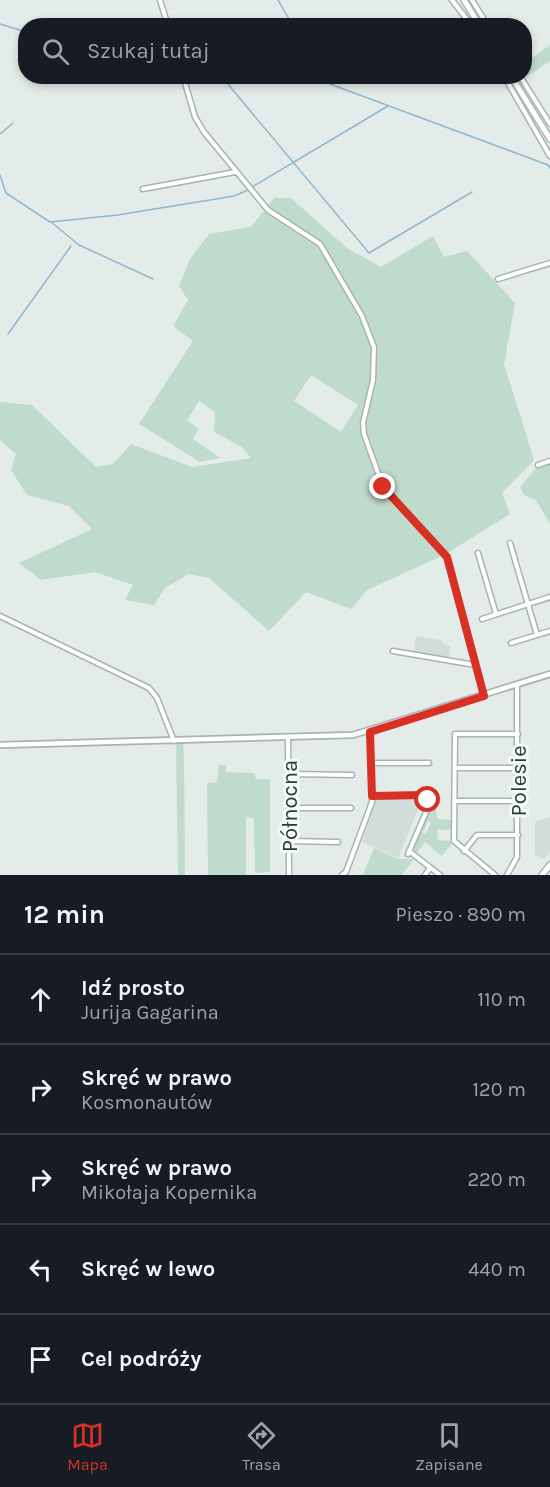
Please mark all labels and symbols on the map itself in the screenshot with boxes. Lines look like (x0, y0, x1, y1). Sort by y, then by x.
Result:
route end (369, 473, 395, 499)
street label: Polesie (506, 745, 532, 817)
street label: Północna (277, 760, 303, 852)
route start (414, 786, 440, 812)

